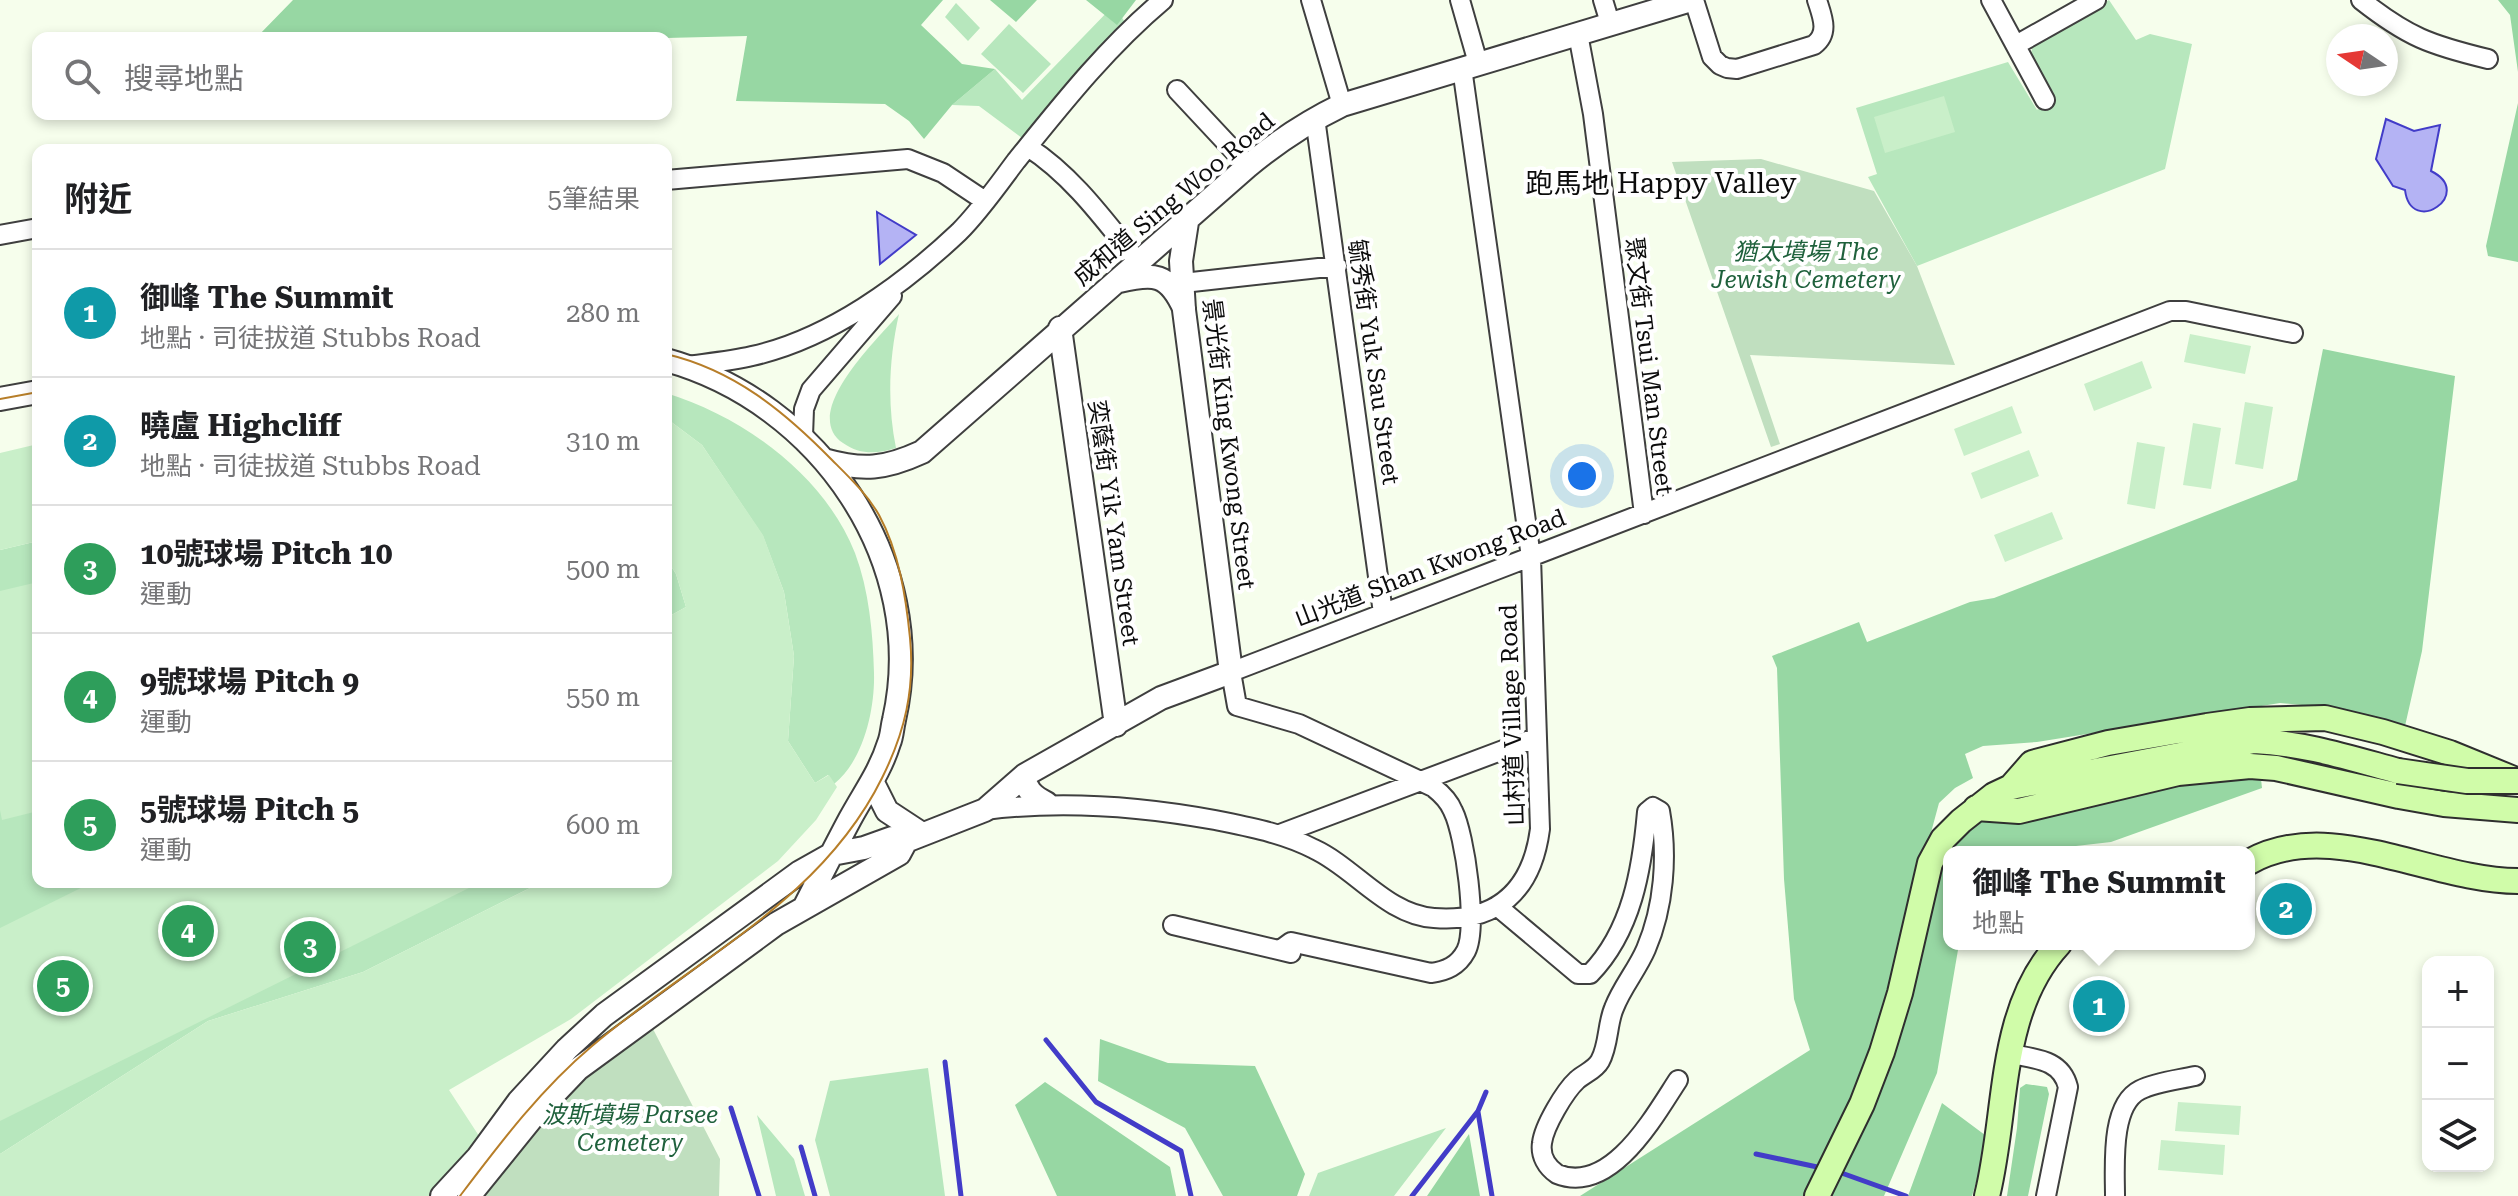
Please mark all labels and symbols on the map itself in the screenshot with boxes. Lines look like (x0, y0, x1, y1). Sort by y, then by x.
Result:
north arrow (2326, 24, 2398, 96)
street label: 成和道 Sing Woo Road (1068, 107, 1280, 291)
district label: 跑馬地 Happy Valley (1526, 167, 1797, 200)
street label: 聚文街 Tsui Man Street (1619, 236, 1679, 496)
street label: 毓秀街 Yuk Sau Street (1343, 238, 1405, 486)
park label: 猶太墳場 The Jewish Cemetery (1711, 238, 1901, 294)
street label: 景光街 King Kwong Street (1197, 297, 1261, 591)
street label: 奕蔭街 Yik Yam Street (1083, 398, 1145, 648)
your location (1562, 456, 1602, 496)
street label: 山光道 Shan Kwong Road (1291, 503, 1569, 633)
street label: 山村道 Village Road (1494, 604, 1530, 826)
pin: 2 (2260, 879, 2312, 939)
pin: 4 (162, 901, 214, 961)
pin: 3 (284, 917, 336, 977)
pin: 5 (37, 956, 89, 1016)
pin: 1 (2073, 976, 2125, 1036)
park label: 波斯墳場 Parsee Cemetery (542, 1101, 718, 1157)

